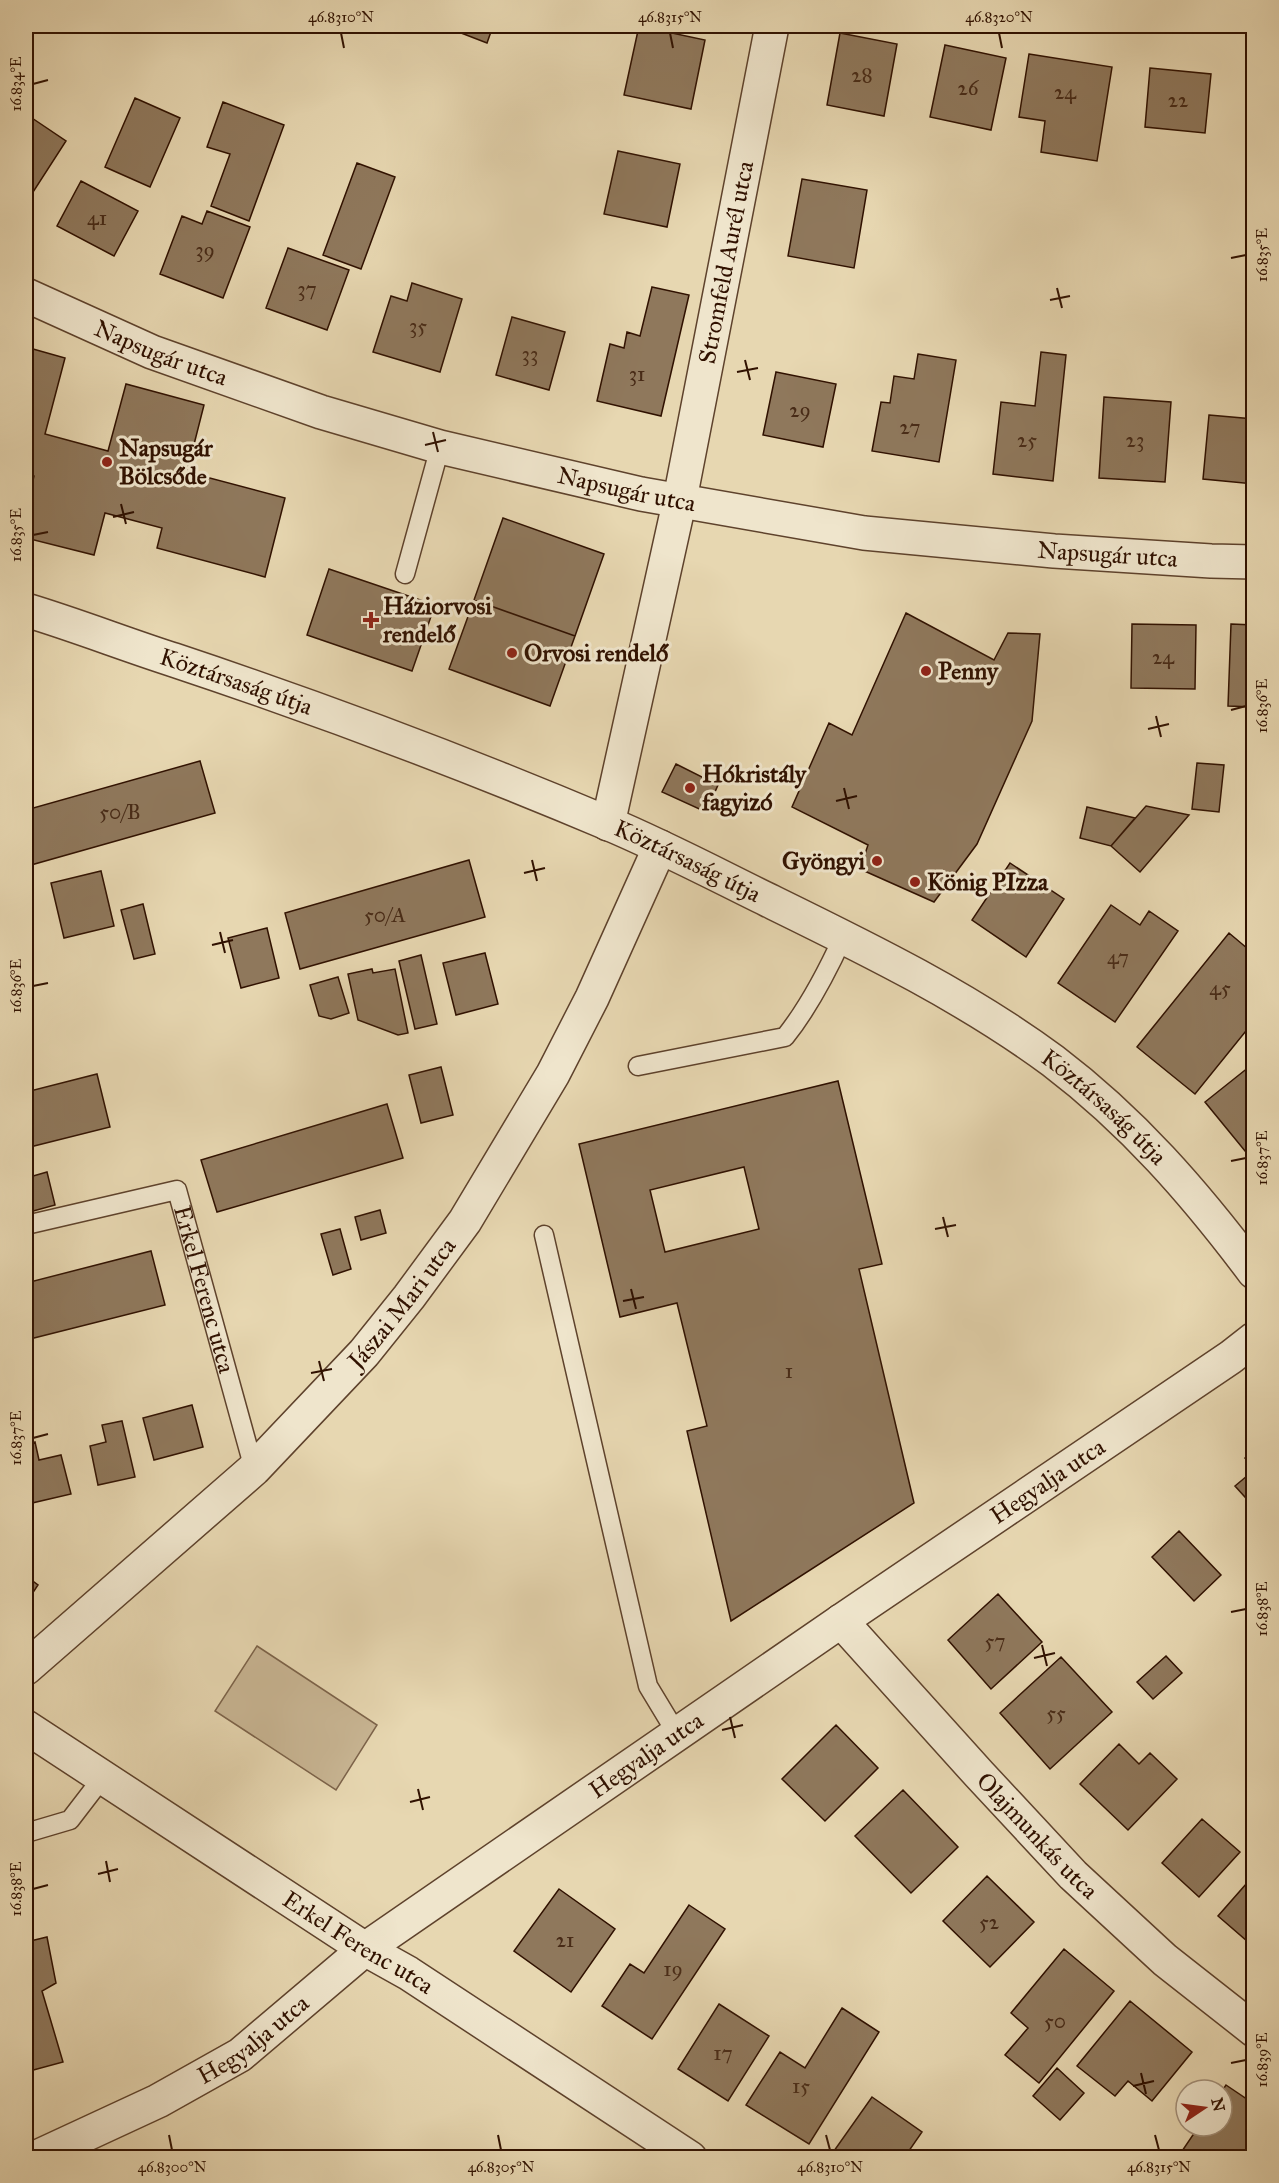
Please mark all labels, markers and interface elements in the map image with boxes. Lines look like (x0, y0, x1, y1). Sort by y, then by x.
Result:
text: 46.8310°N (308, 8, 374, 26)
text: 46.8315°N (638, 8, 702, 26)
text: 46.8320°N (965, 8, 1033, 26)
text: 16.834°E (7, 56, 25, 112)
house number: 28 (851, 62, 873, 88)
house number: 26 (957, 75, 980, 101)
house number: 24 (1054, 79, 1077, 105)
house number: 22 (1168, 87, 1189, 113)
street label: Stromfeld Aurél utca (692, 158, 761, 366)
house number: 41 (87, 205, 107, 231)
text: 16.835°E (1253, 228, 1271, 282)
house number: 39 (195, 237, 215, 263)
house number: 37 (297, 276, 317, 302)
street label: Napsugár utca (90, 313, 232, 393)
house number: 35 (409, 313, 427, 339)
house number: 33 (522, 341, 538, 367)
house number: 31 (629, 361, 645, 387)
house number: 29 (789, 397, 811, 423)
house number: 27 (900, 414, 921, 440)
house number: 25 (1017, 427, 1037, 453)
house number: 23 (1126, 427, 1144, 453)
place label: Napsugár Bölcsőde (119, 433, 214, 491)
marker: Napsugár Bölcsőde (100, 455, 114, 469)
street label: Napsugár utca (554, 460, 699, 518)
text: 16.835°E (7, 508, 25, 562)
street label: Napsugár utca (1036, 534, 1180, 574)
place label: Háziorvosi rendelő (382, 591, 492, 649)
marker: Háziorvosi rendelő (364, 613, 378, 627)
place label: Orvosi rendelő (524, 638, 669, 668)
street label: Köztársaság útja (156, 641, 317, 722)
house number: 24 (1152, 644, 1175, 670)
marker: Orvosi rendelő (505, 646, 519, 660)
place label: Penny (938, 656, 1000, 686)
marker: Penny (919, 664, 933, 678)
text: 16.836°E (1253, 678, 1271, 733)
place label: Hókristály fagyizó (701, 759, 808, 817)
marker: Hókristály fagyizó (683, 781, 697, 795)
house number: 50/B (99, 799, 141, 825)
street label: Köztársaság útja (610, 813, 767, 909)
place label: Gyöngyi (782, 846, 865, 876)
marker: Gyöngyi (870, 854, 884, 868)
place label: König PIzza (927, 867, 1049, 897)
marker: König PIzza (908, 875, 922, 889)
house number: 50/A (364, 902, 406, 928)
house number: 47 (1107, 944, 1129, 970)
text: 16.836°E (7, 958, 25, 1013)
house number: 45 (1209, 975, 1231, 1001)
street label: Köztársaság útja (1035, 1042, 1174, 1172)
text: 16.837°E (1253, 1130, 1271, 1185)
street label: Erkel Ferenc utca (167, 1202, 242, 1377)
street label: Jászai Mari utca (340, 1231, 463, 1378)
house number: 1 (785, 1358, 793, 1384)
text: 16.837°E (7, 1410, 25, 1465)
street label: Hegyalja utca (984, 1431, 1111, 1531)
text: 16.838°E (1253, 1581, 1271, 1636)
house number: 57 (985, 1628, 1005, 1654)
house number: 55 (1046, 1700, 1066, 1726)
street label: Hegyalja utca (583, 1705, 710, 1805)
street label: Olajmunkás utca (970, 1766, 1105, 1906)
text: 16.838°E (7, 1861, 25, 1916)
street label: Erkel Ferenc utca (277, 1884, 440, 2001)
house number: 52 (979, 1909, 1000, 1935)
house number: 21 (556, 1927, 574, 1953)
house number: 19 (663, 1956, 683, 1982)
street label: Hegyalja utca (192, 1988, 316, 2091)
house number: 50 (1044, 2008, 1066, 2034)
text: 16.839°E (1253, 2032, 1271, 2087)
house number: 17 (713, 2040, 733, 2066)
house number: 15 (792, 2073, 810, 2099)
north arrow (1174, 2078, 1234, 2138)
text: N (1207, 2096, 1229, 2114)
text: 46.8300°N (138, 2158, 207, 2176)
text: 46.8305°N (468, 2158, 535, 2176)
text: 46.8310°N (797, 2158, 863, 2176)
text: 46.8315°N (1127, 2158, 1191, 2176)

